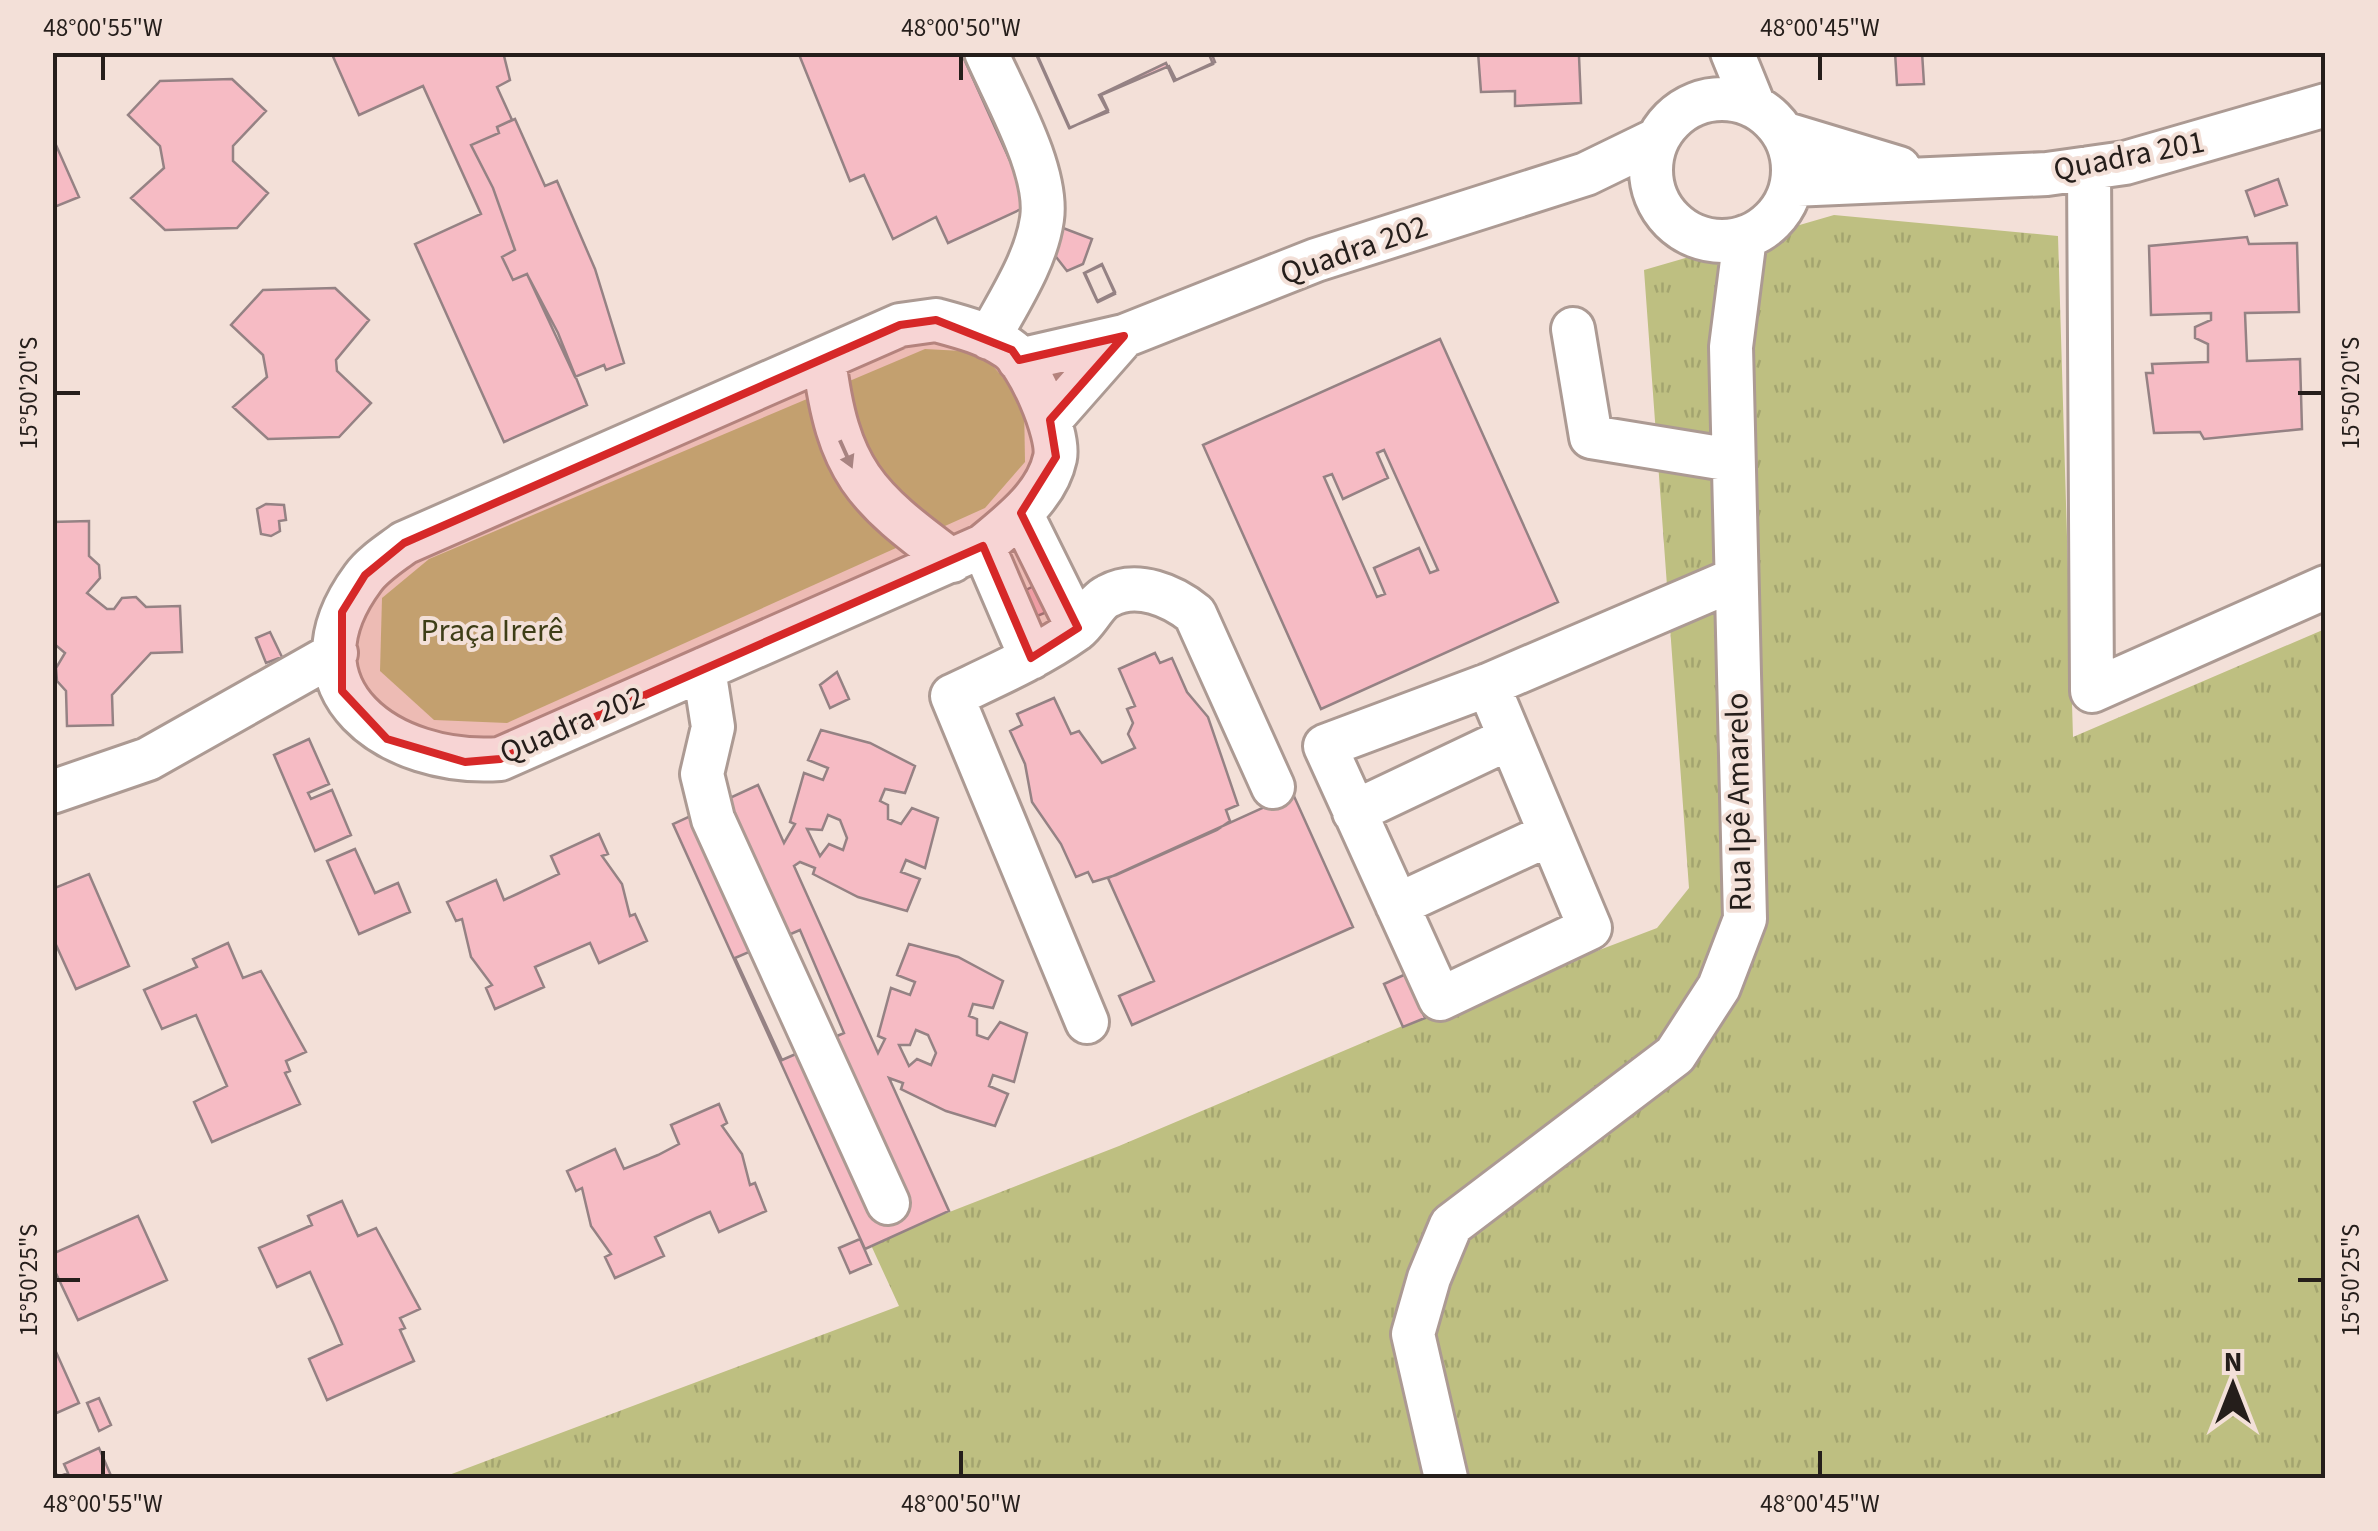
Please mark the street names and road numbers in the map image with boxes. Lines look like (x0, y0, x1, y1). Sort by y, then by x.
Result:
street label: Quadra 201 (2049, 119, 2209, 193)
street label: Quadra 202 (1274, 203, 1434, 297)
street label: Quadra 202 (493, 674, 651, 776)
street label: Rua Ipê Amarelo (1714, 692, 1764, 912)

